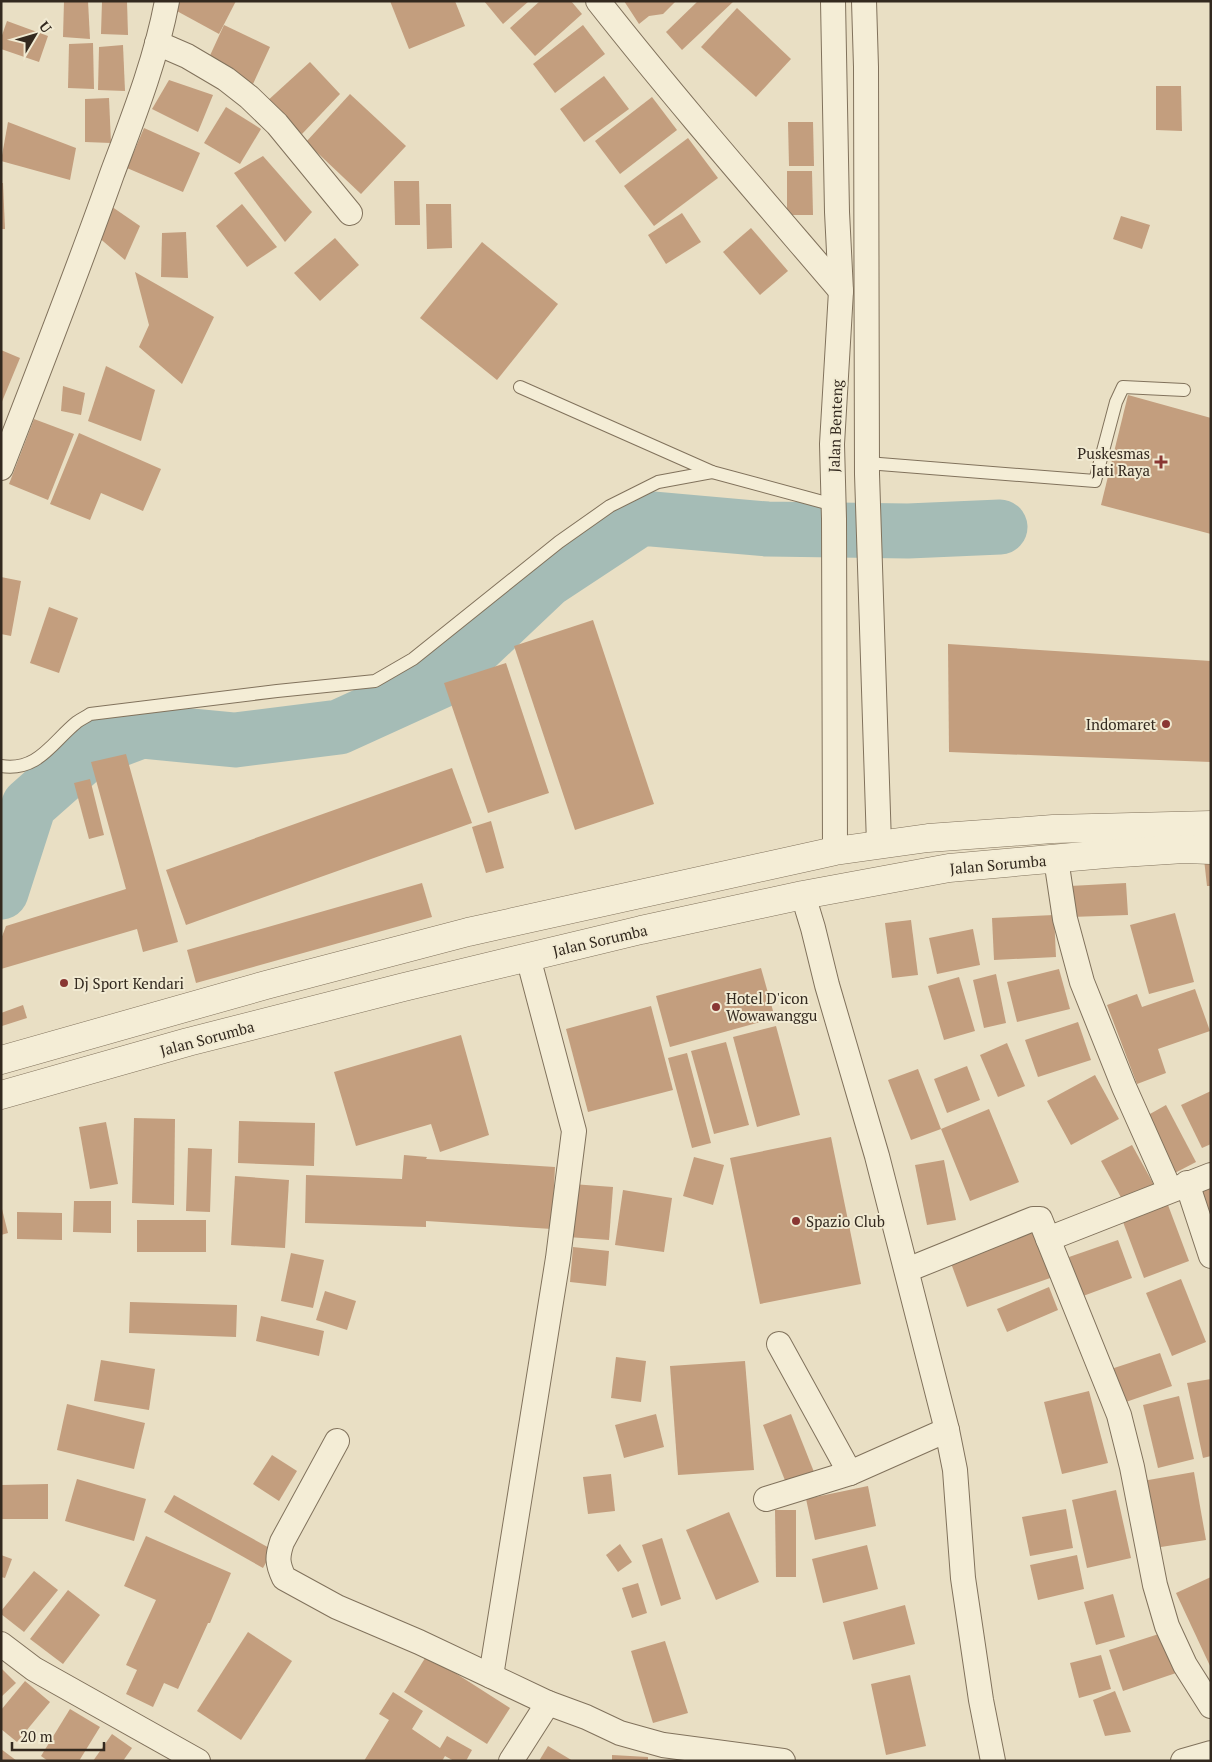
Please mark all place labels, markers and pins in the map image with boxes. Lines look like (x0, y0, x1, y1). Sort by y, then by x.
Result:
place label: Puskesmas Jati Raya (1077, 443, 1150, 480)
marker: Puskesmas Jati Raya (1154, 455, 1168, 469)
place label: Indomaret (1086, 714, 1156, 734)
marker: Indomaret (1160, 718, 1172, 730)
place label: Dj Sport Kendari (74, 973, 184, 993)
marker: Dj Sport Kendari (58, 977, 70, 989)
place label: Hotel D'icon Wowawanggu (726, 988, 818, 1025)
marker: Hotel D'icon Wowawanggu (710, 1001, 722, 1013)
place label: Spazio Club (806, 1211, 885, 1231)
marker: Spazio Club (790, 1215, 802, 1227)

